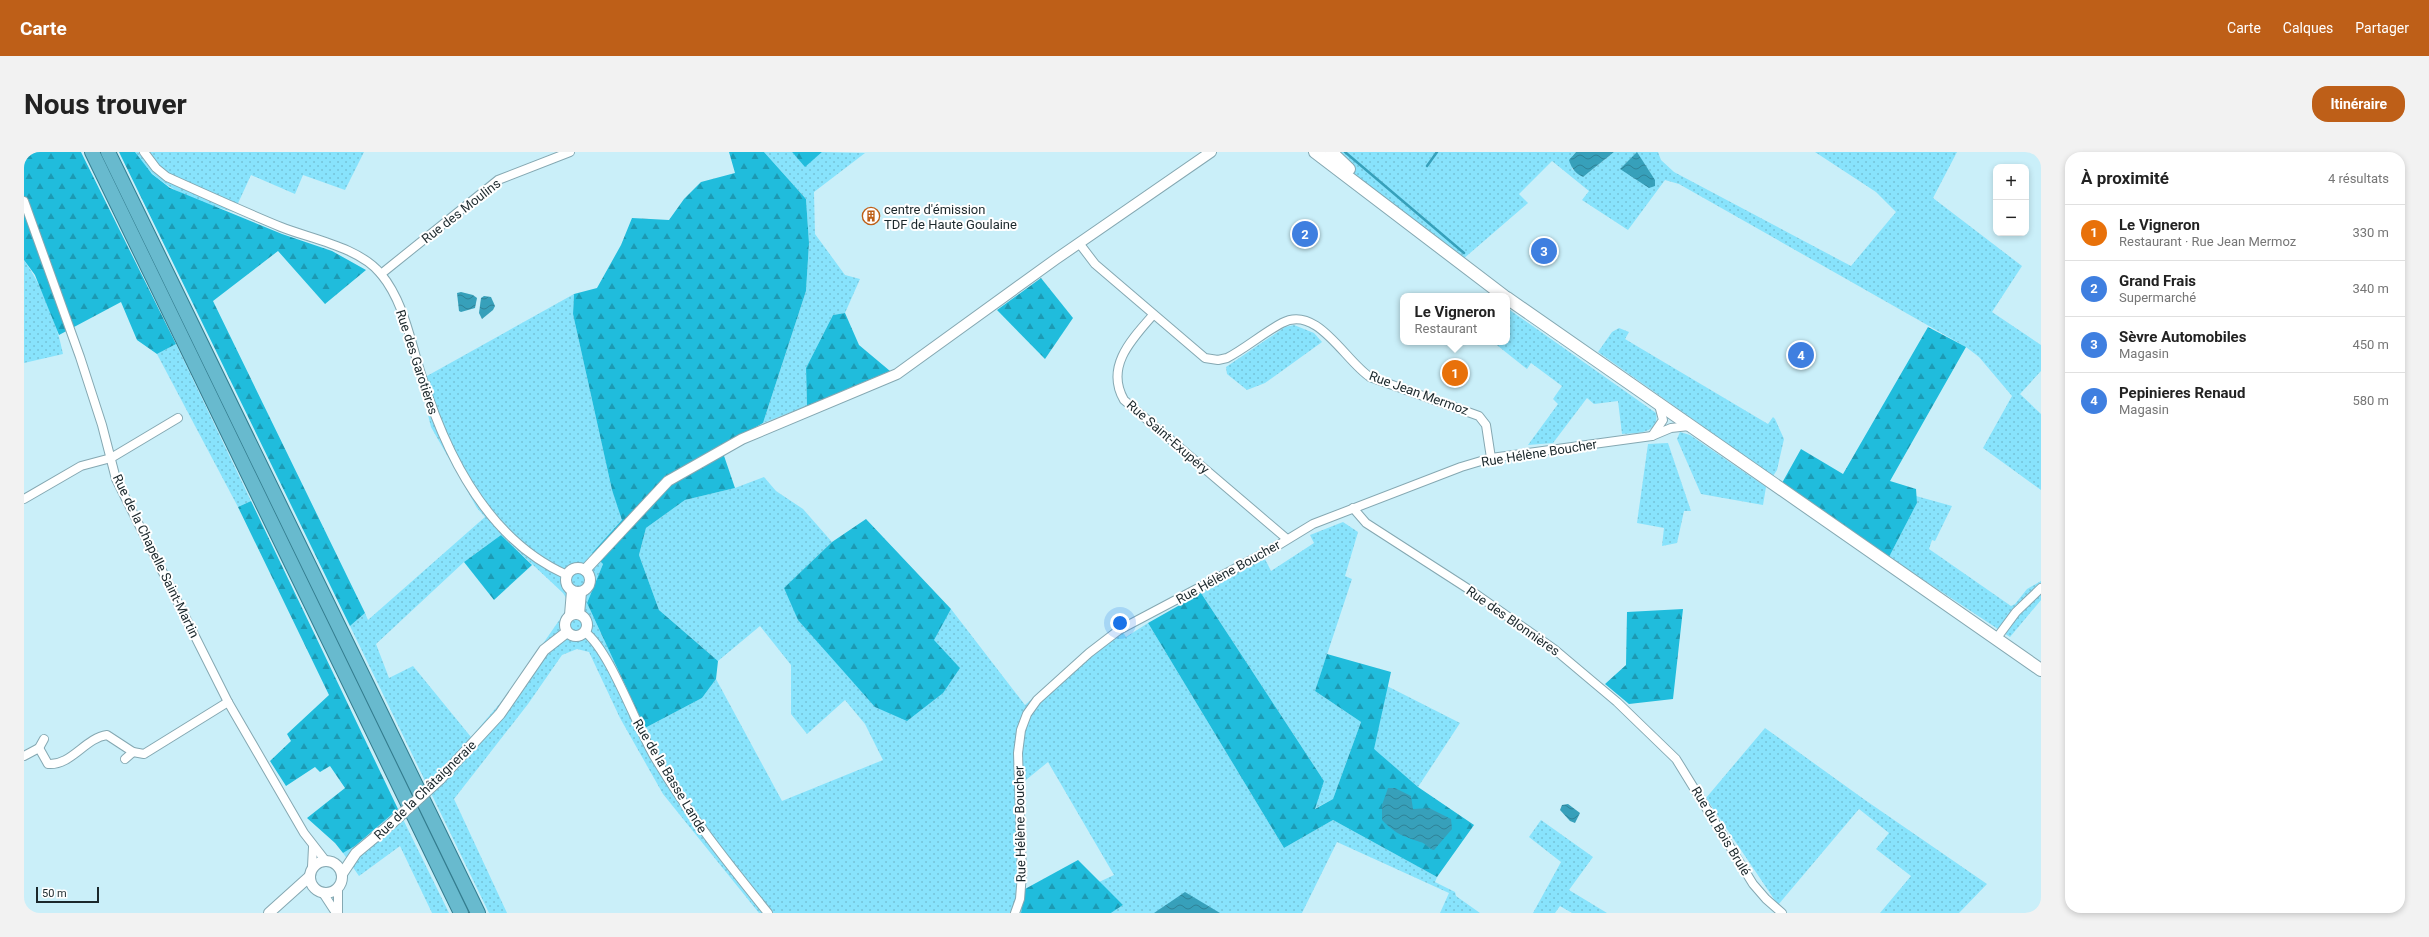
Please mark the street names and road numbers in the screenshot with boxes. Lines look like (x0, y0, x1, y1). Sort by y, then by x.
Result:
street label: Rue des Moulins (419, 175, 504, 246)
street label: Rue des Garotières (393, 308, 441, 417)
street label: Rue Jean Mermoz (1367, 368, 1471, 418)
street label: Rue Saint-Exupéry (1124, 397, 1212, 477)
street label: Rue Hélène Boucher (1480, 436, 1598, 470)
street label: Rue de la Chapelle Saint-Martin (110, 472, 202, 640)
street label: Rue Hélène Boucher (1173, 537, 1283, 607)
street label: Rue des Blonnières (1463, 583, 1563, 659)
street label: Rue de la Basse Lande (630, 716, 710, 836)
street label: Rue de la Châtaigneraie (371, 737, 479, 843)
street label: Rue Hélène Boucher (1011, 765, 1029, 883)
street label: Rue du Bois Brulé (1688, 784, 1754, 878)

